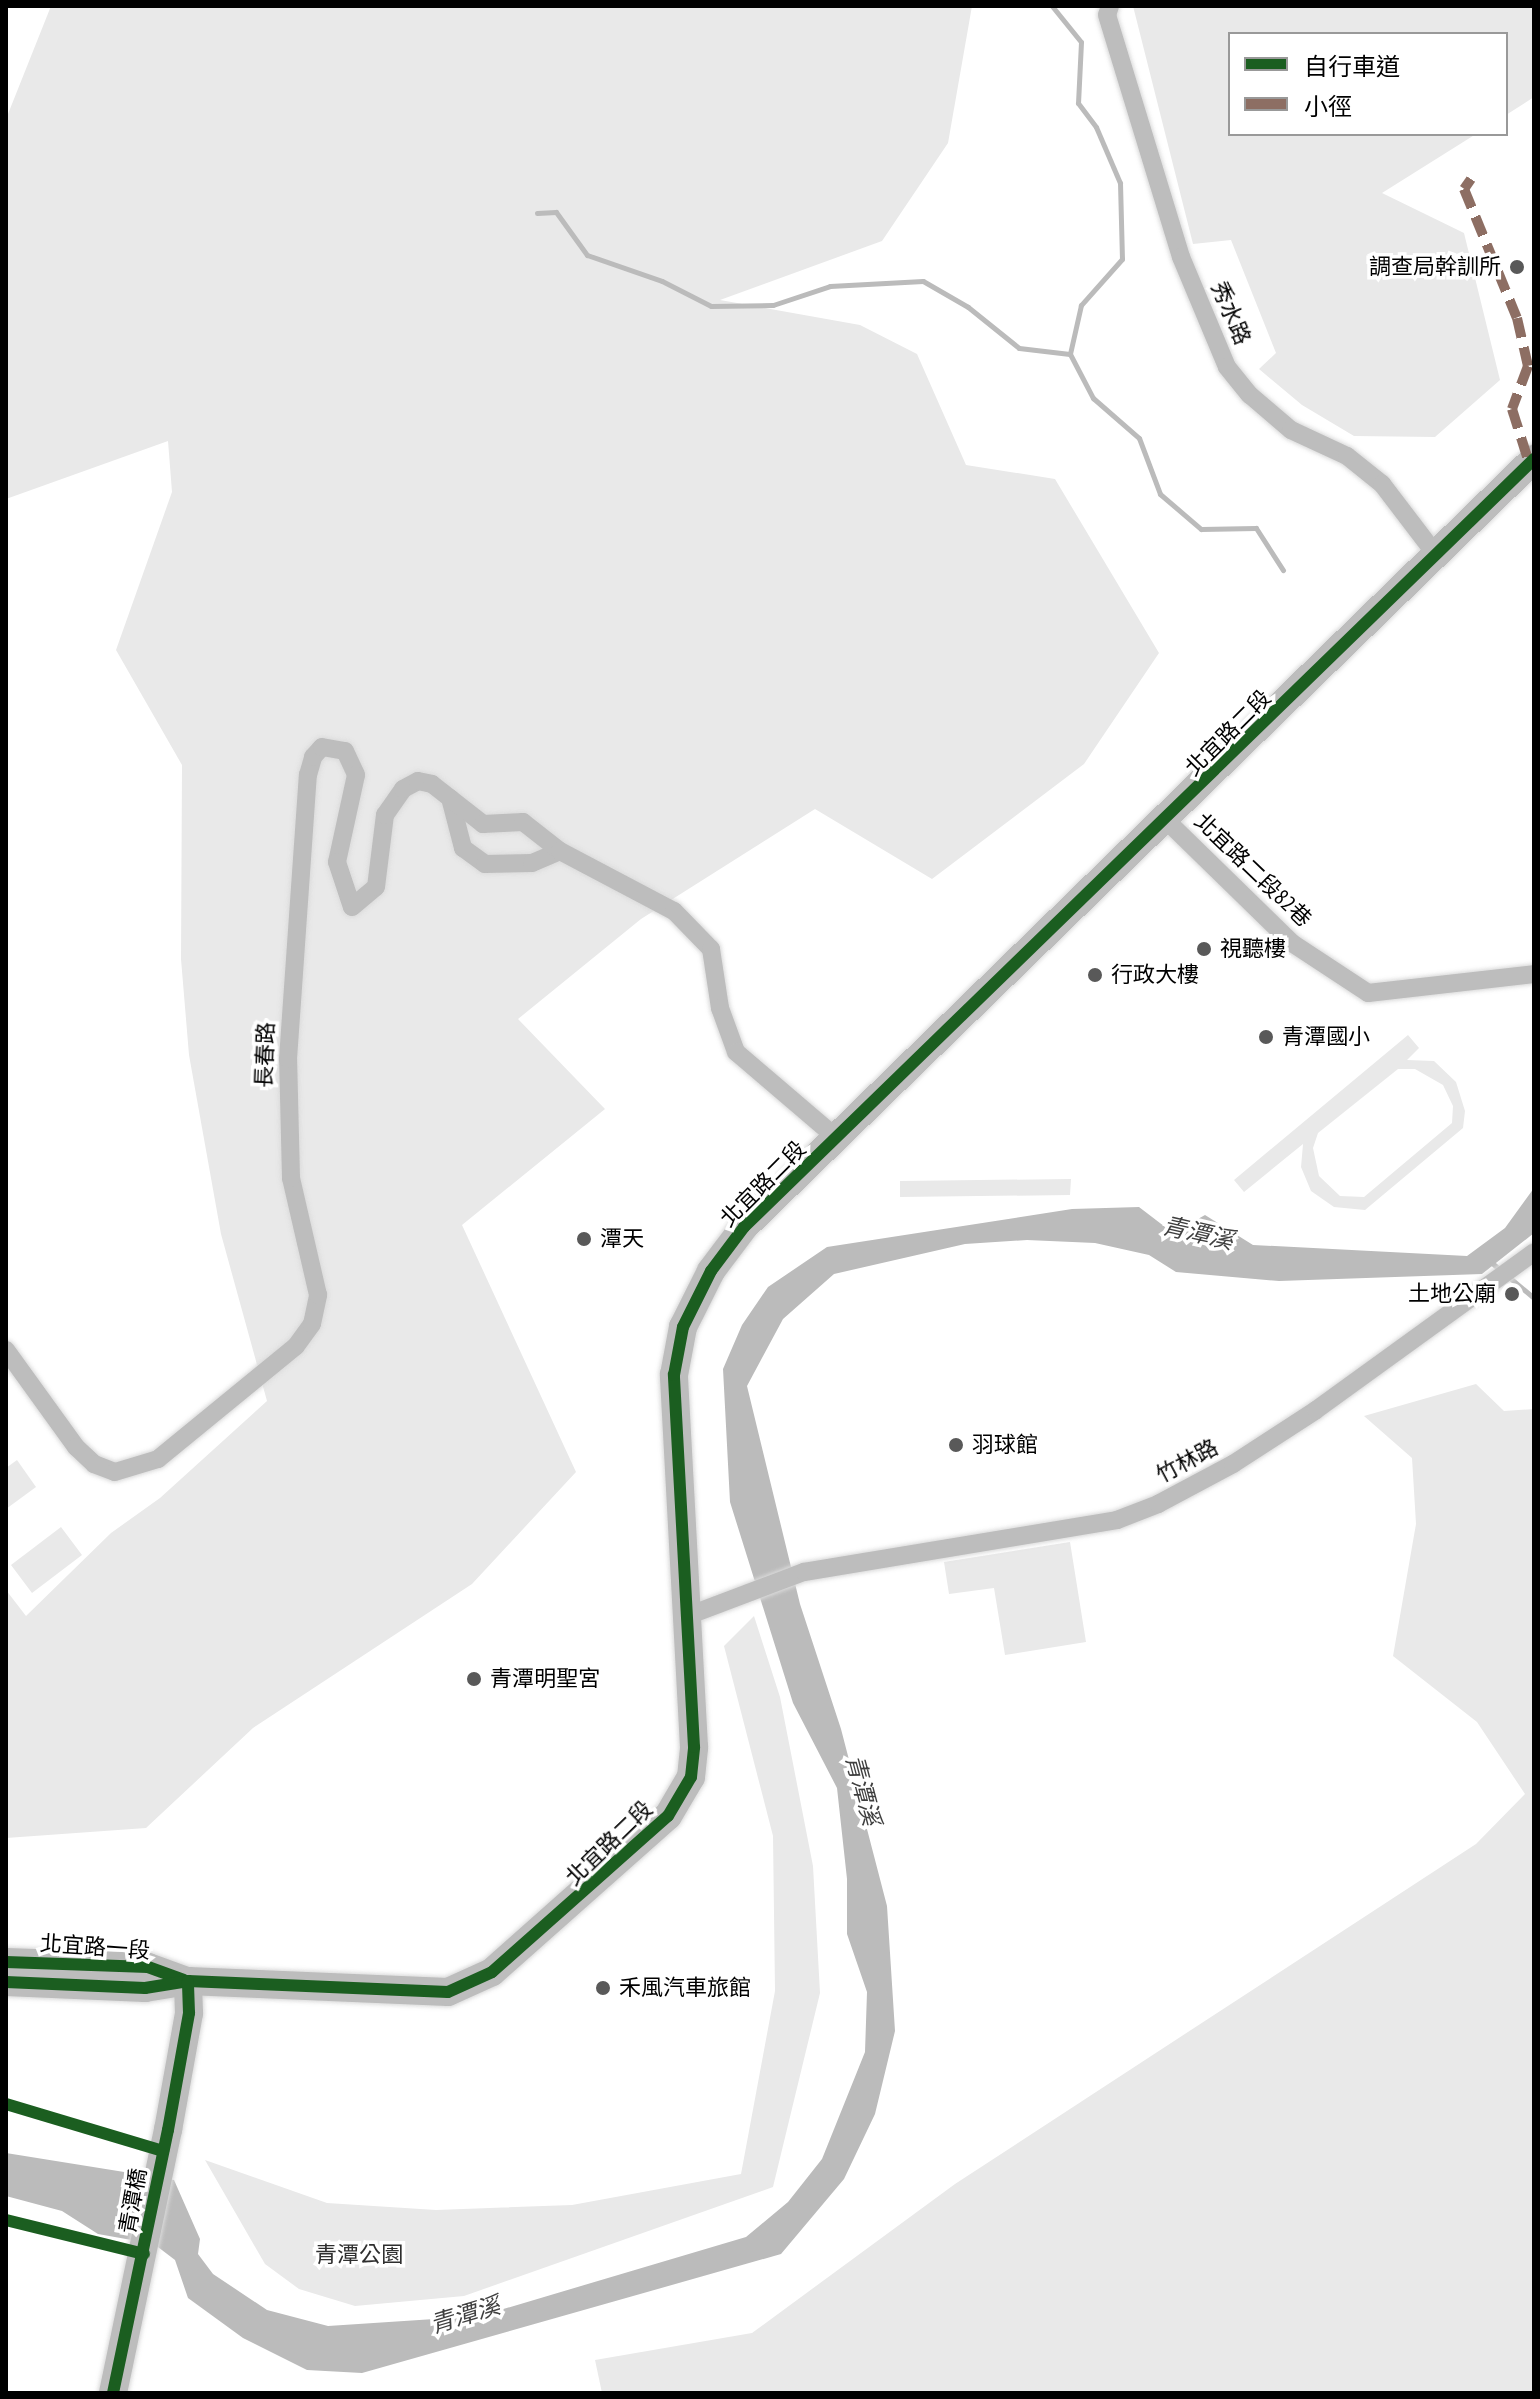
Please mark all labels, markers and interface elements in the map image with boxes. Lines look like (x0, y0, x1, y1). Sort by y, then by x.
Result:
legend (1228, 32, 1508, 136)
text: 自行車道 (1304, 51, 1400, 82)
text: 小徑 (1304, 91, 1352, 122)
place label: 調查局幹訓所 (1369, 254, 1501, 280)
marker: 調查局幹訓所 (1508, 258, 1526, 276)
street label: 秀水路 (1206, 277, 1256, 349)
street label: 北宜路二段 (1180, 685, 1276, 781)
street label: 北宜路二段82巷 (1189, 808, 1317, 932)
place label: 視聽樓 (1220, 936, 1286, 962)
marker: 視聽樓 (1195, 940, 1213, 958)
place label: 行政大樓 (1111, 962, 1199, 988)
marker: 行政大樓 (1086, 966, 1104, 984)
street label: 長春路 (251, 1022, 279, 1088)
place label: 青潭國小 (1282, 1024, 1370, 1050)
marker: 青潭國小 (1257, 1028, 1275, 1046)
street label: 北宜路二段 (715, 1136, 811, 1232)
water label: 青潭溪 (1160, 1211, 1236, 1255)
place label: 潭天 (600, 1226, 644, 1252)
marker: 潭天 (575, 1230, 593, 1248)
place label: 土地公廟 (1408, 1281, 1496, 1307)
marker: 土地公廟 (1503, 1285, 1521, 1303)
place label: 羽球館 (972, 1432, 1038, 1458)
street label: 竹林路 (1152, 1434, 1222, 1488)
marker: 羽球館 (947, 1436, 965, 1454)
place label: 青潭明聖宮 (490, 1666, 600, 1692)
marker: 青潭明聖宮 (465, 1670, 483, 1688)
water label: 青潭溪 (840, 1751, 886, 1829)
street label: 北宜路二段 (560, 1795, 658, 1891)
street label: 北宜路一段 (39, 1930, 151, 1964)
place label: 禾風汽車旅館 (619, 1975, 751, 2001)
marker: 禾風汽車旅館 (594, 1979, 612, 1997)
street label: 青潭橋 (114, 2166, 152, 2236)
park label: 青潭公園 (315, 2242, 403, 2268)
water label: 青潭溪 (426, 2291, 504, 2339)

